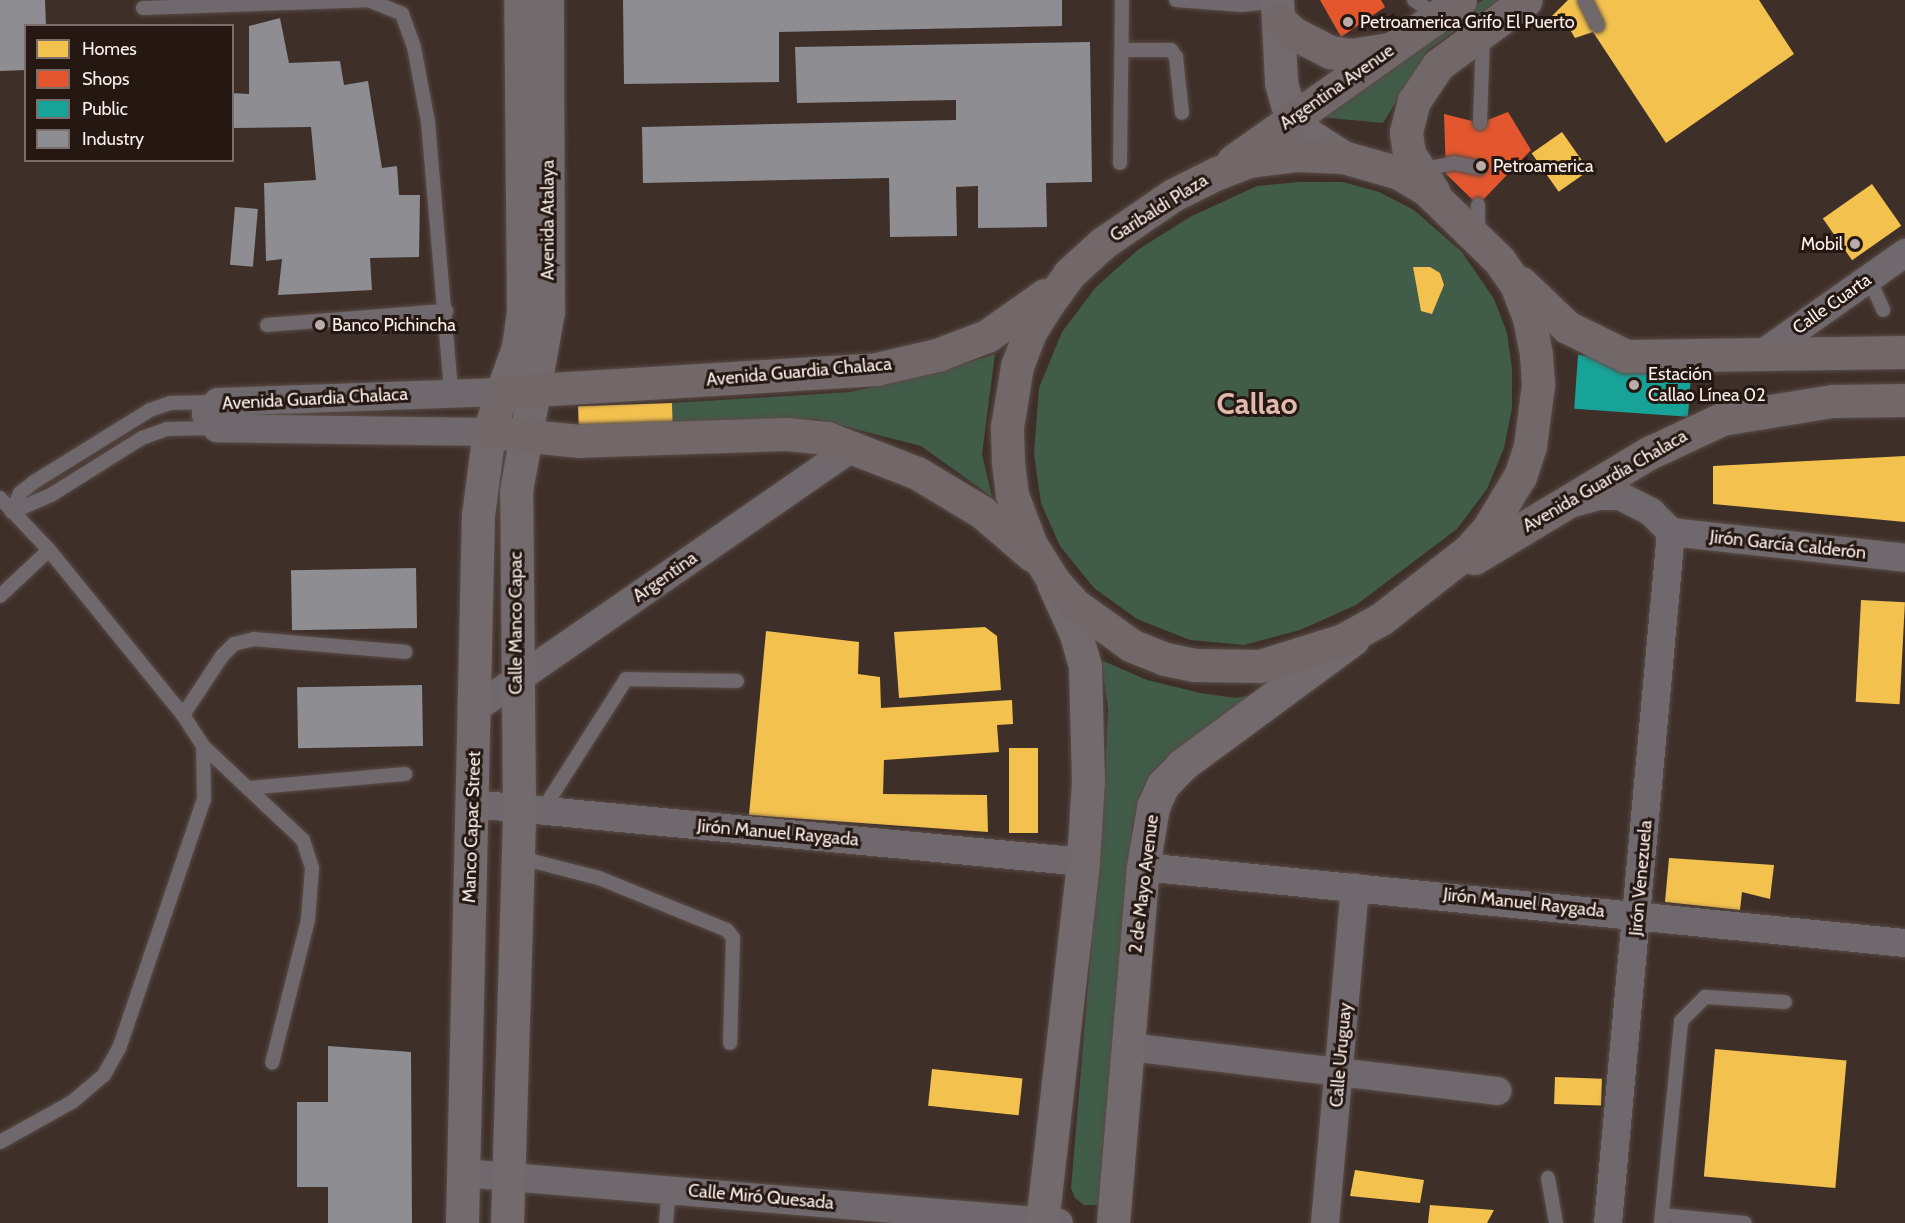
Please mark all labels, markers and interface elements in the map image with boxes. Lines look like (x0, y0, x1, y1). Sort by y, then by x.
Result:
place label: Petroamerica Grifo El Puerto (1360, 11, 1575, 33)
marker: Petroamerica Grifo El Puerto (1341, 15, 1355, 29)
legend (24, 24, 234, 162)
text: Homes (82, 38, 137, 60)
street label: Argentina Avenue (1276, 40, 1398, 134)
text: Shops (82, 68, 130, 90)
text: Public (82, 98, 128, 120)
text: Industry (82, 128, 144, 150)
place label: Petroamerica (1493, 155, 1594, 177)
marker: Petroamerica (1474, 159, 1488, 173)
street label: Avenida Atalaya (537, 160, 559, 280)
street label: Garibaldi Plaza (1106, 169, 1212, 247)
place label: Mobil (1801, 233, 1843, 255)
marker: Mobil (1848, 237, 1862, 251)
street label: Calle Cuarta (1789, 269, 1875, 339)
place label: Banco Pichincha (332, 314, 456, 336)
marker: Banco Pichincha (313, 318, 327, 332)
street label: Avenida Guardia Chalaca (705, 353, 893, 391)
place label: Estación Callao Línea 02 (1648, 364, 1766, 406)
marker: Estación Callao Línea 02 (1625, 376, 1643, 394)
street label: Avenida Guardia Chalaca (222, 383, 408, 415)
district label: Callao (1216, 386, 1298, 422)
street label: Avenida Guardia Chalaca (1519, 425, 1691, 537)
street label: Jirón García Calderón (1709, 526, 1867, 564)
street label: Argentina (629, 547, 701, 607)
street label: Calle Manco Capac (505, 551, 527, 695)
street label: Manco Capac Street (459, 751, 485, 903)
street label: 2 de Mayo Avenue (1125, 813, 1163, 955)
street label: Jirón Manuel Raygada (696, 815, 860, 851)
street label: Jirón Venezuela (1625, 819, 1657, 937)
street label: Jirón Manuel Raygada (1442, 884, 1606, 922)
street label: Calle Uruguay (1326, 1002, 1356, 1108)
street label: Calle Miró Quesada (687, 1180, 835, 1214)

